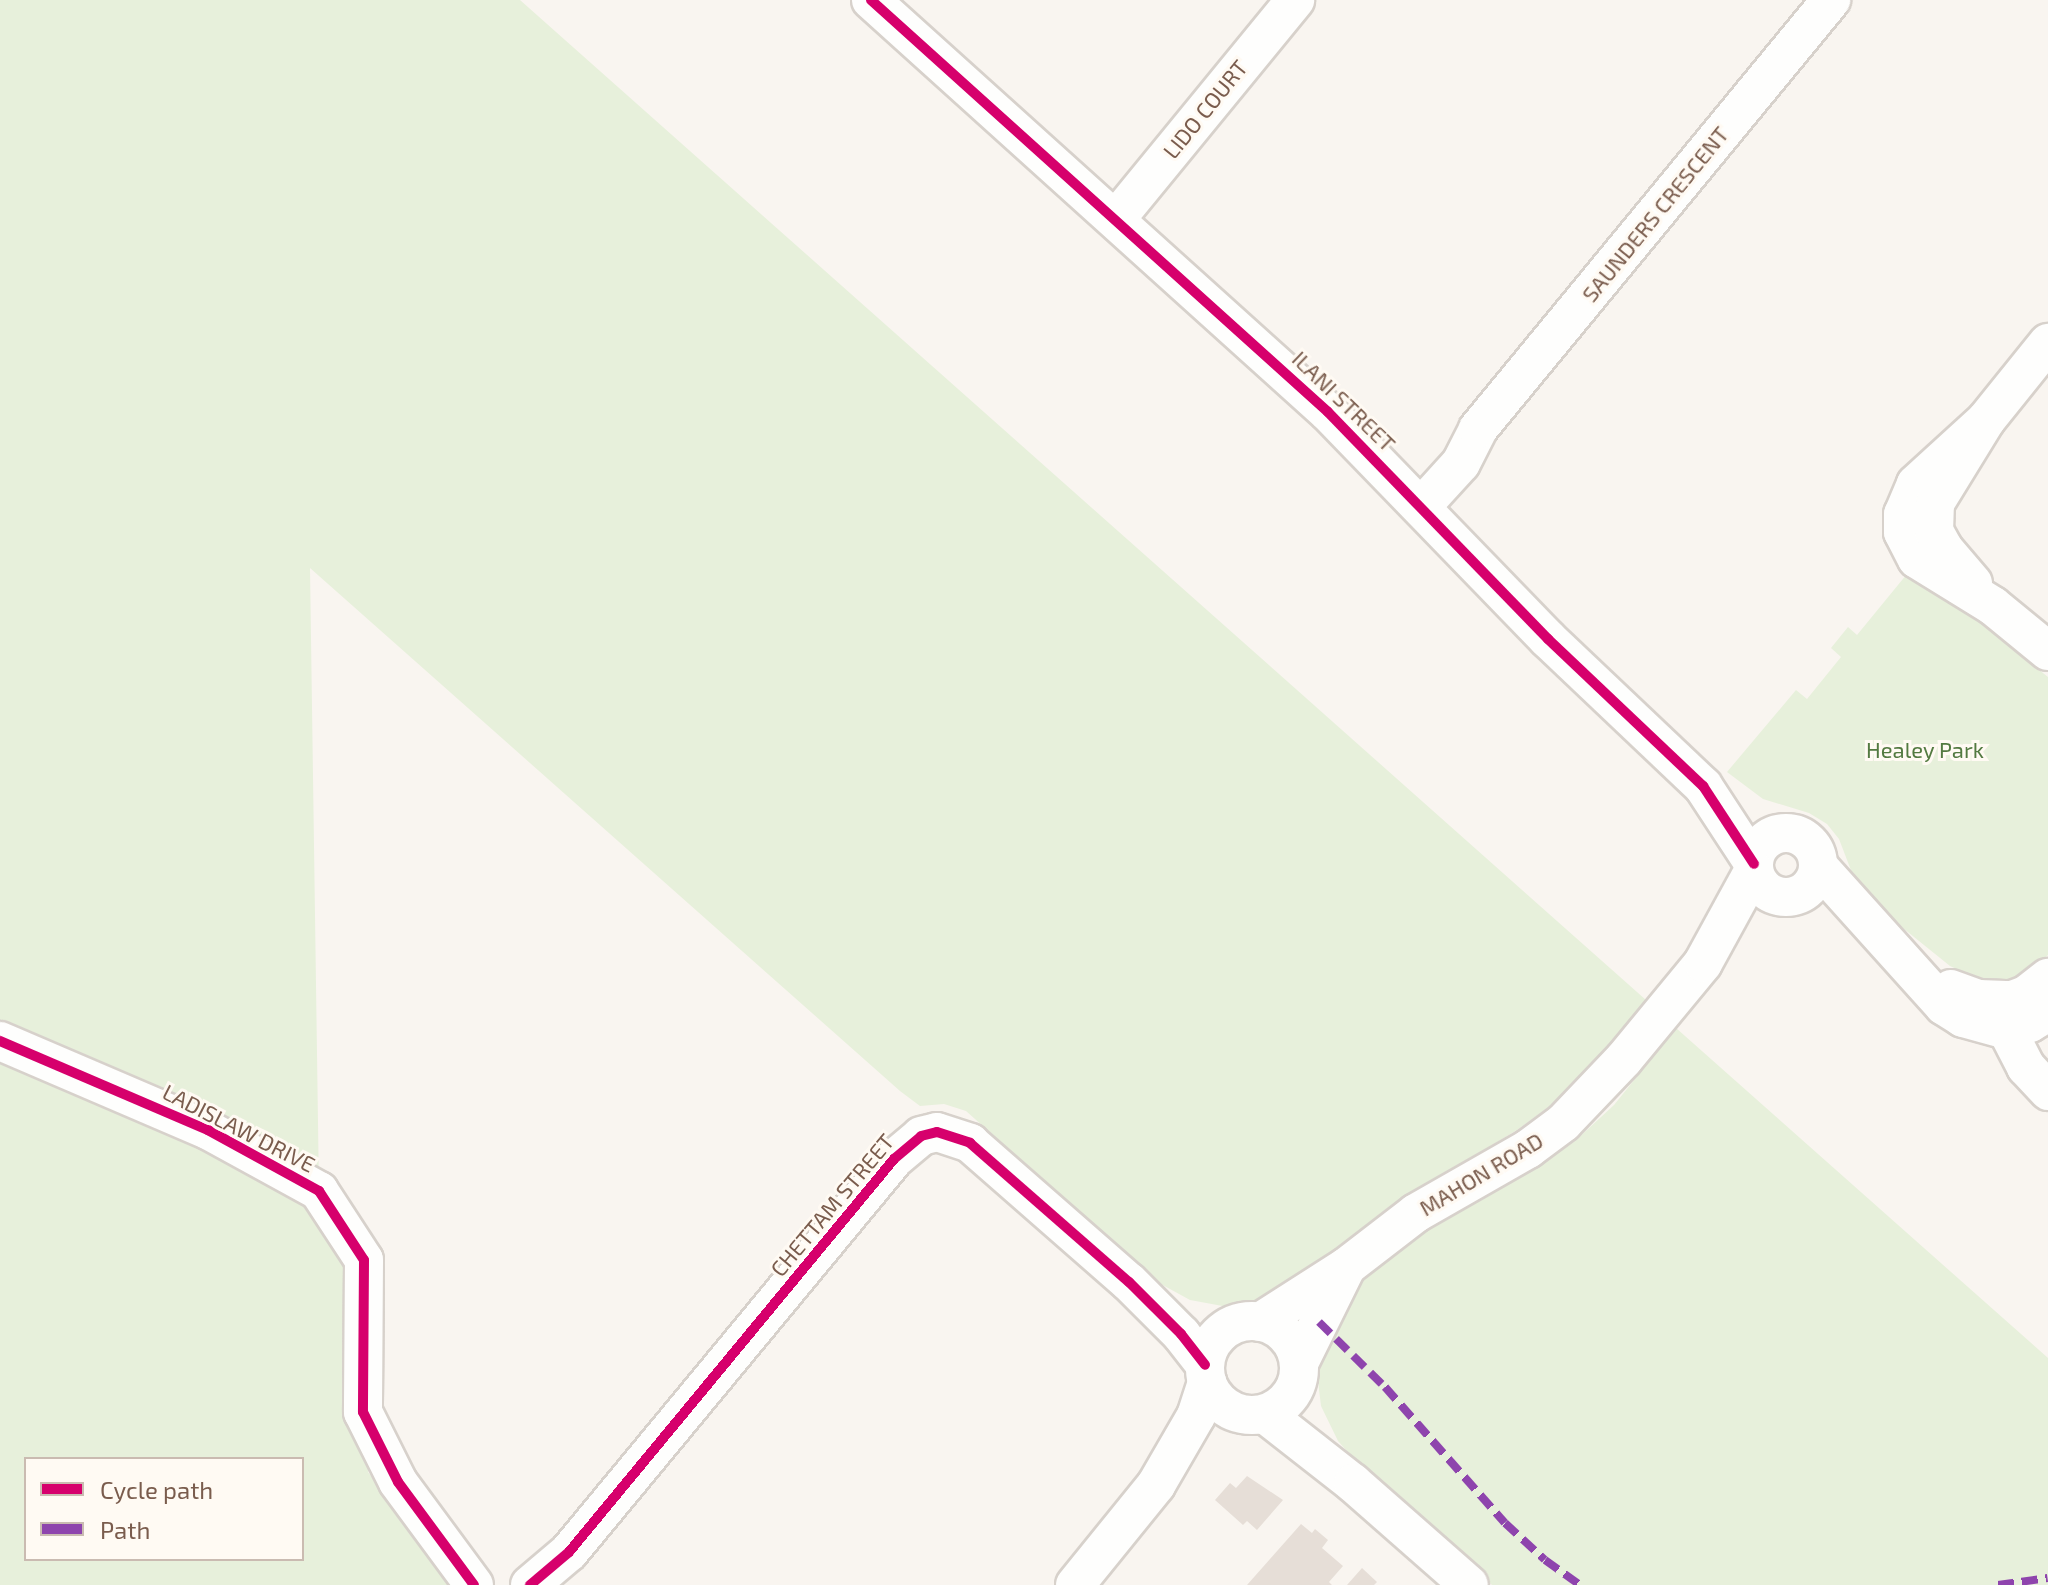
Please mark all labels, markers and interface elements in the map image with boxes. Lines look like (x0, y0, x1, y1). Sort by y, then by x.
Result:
street label: LIDO COURT (1157, 54, 1253, 164)
street label: SAUNDERS CRESCENT (1576, 121, 1734, 307)
street label: ILANI STREET (1287, 345, 1401, 457)
park label: Healey Park (1866, 737, 1984, 763)
street label: LADISLAW DRIVE (158, 1078, 320, 1178)
street label: MAHON ROAD (1415, 1127, 1547, 1221)
street label: CHETTAM STREET (765, 1128, 899, 1282)
legend (24, 1457, 304, 1561)
text: Cycle path (100, 1475, 213, 1504)
text: Path (100, 1515, 150, 1544)

